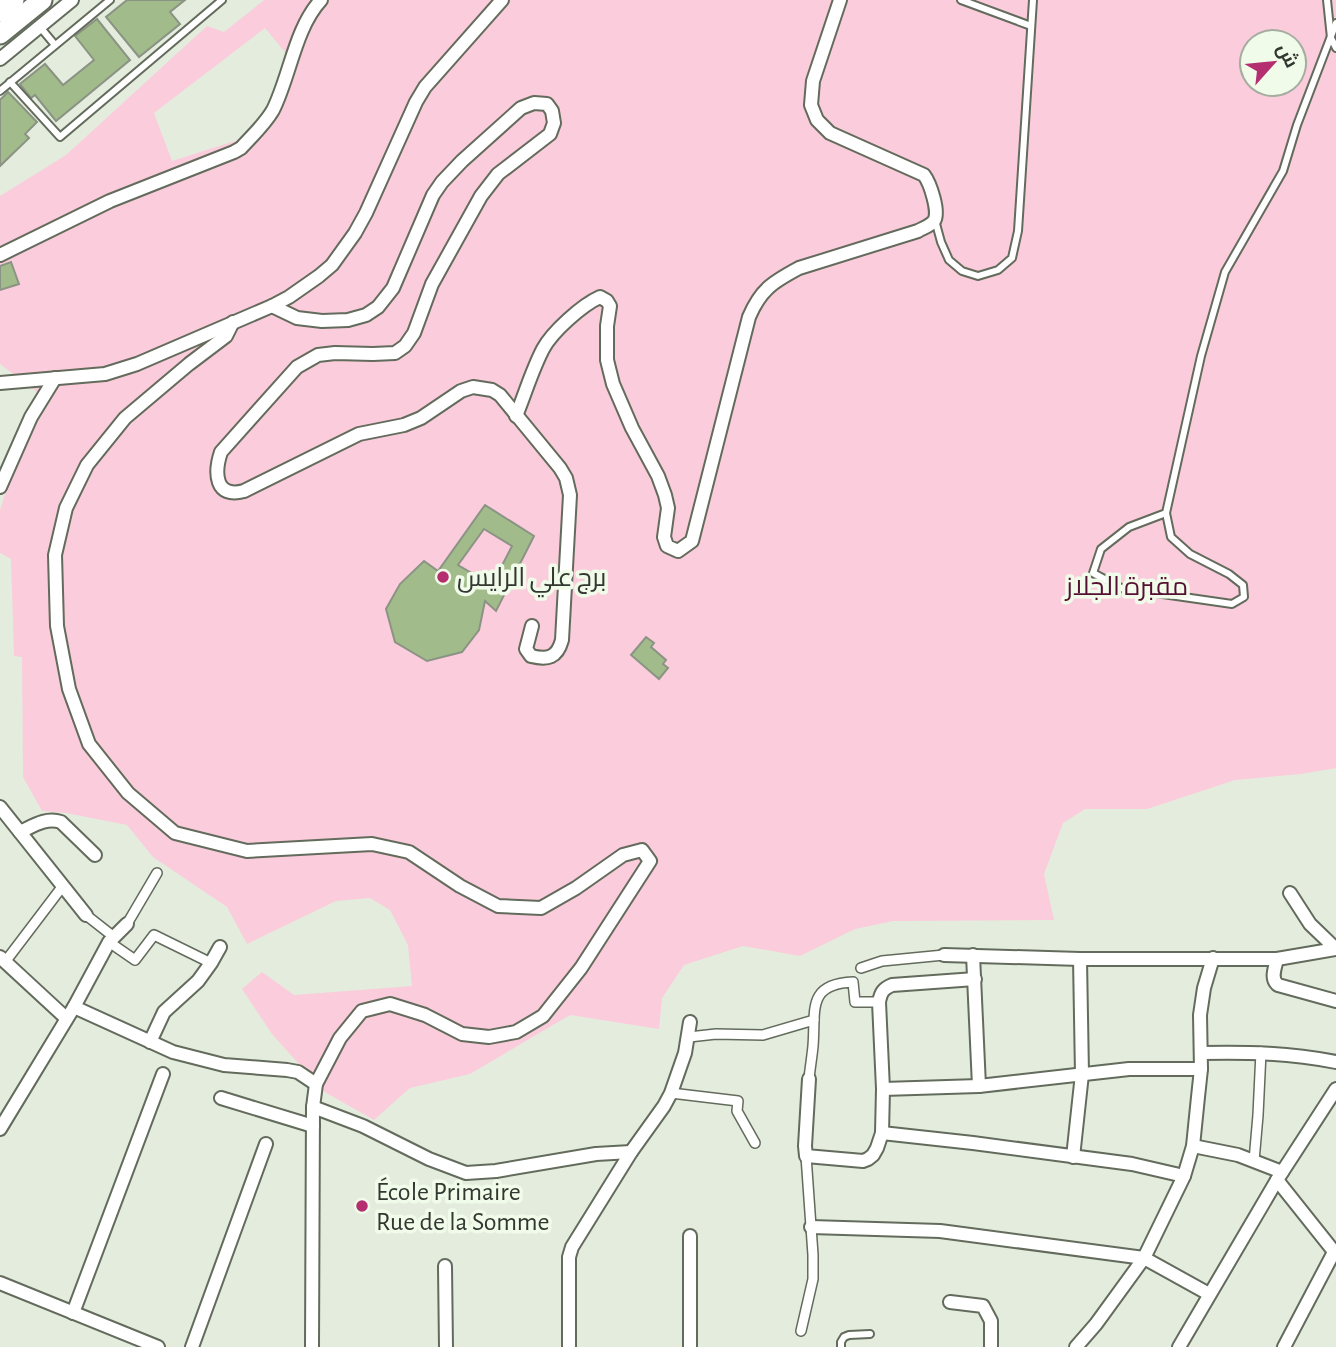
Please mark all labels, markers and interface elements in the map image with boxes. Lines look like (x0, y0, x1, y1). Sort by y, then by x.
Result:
north arrow (1238, 28, 1308, 98)
text: ش (1272, 40, 1302, 72)
place label: برج علي الرايس (457, 565, 606, 598)
marker: برج علي الرايس (435, 569, 451, 585)
park label: مقبرة الجلاز (1064, 574, 1188, 601)
place label: École Primaire Rue de la Somme (376, 1177, 549, 1235)
marker: École Primaire Rue de la Somme (354, 1198, 370, 1214)

